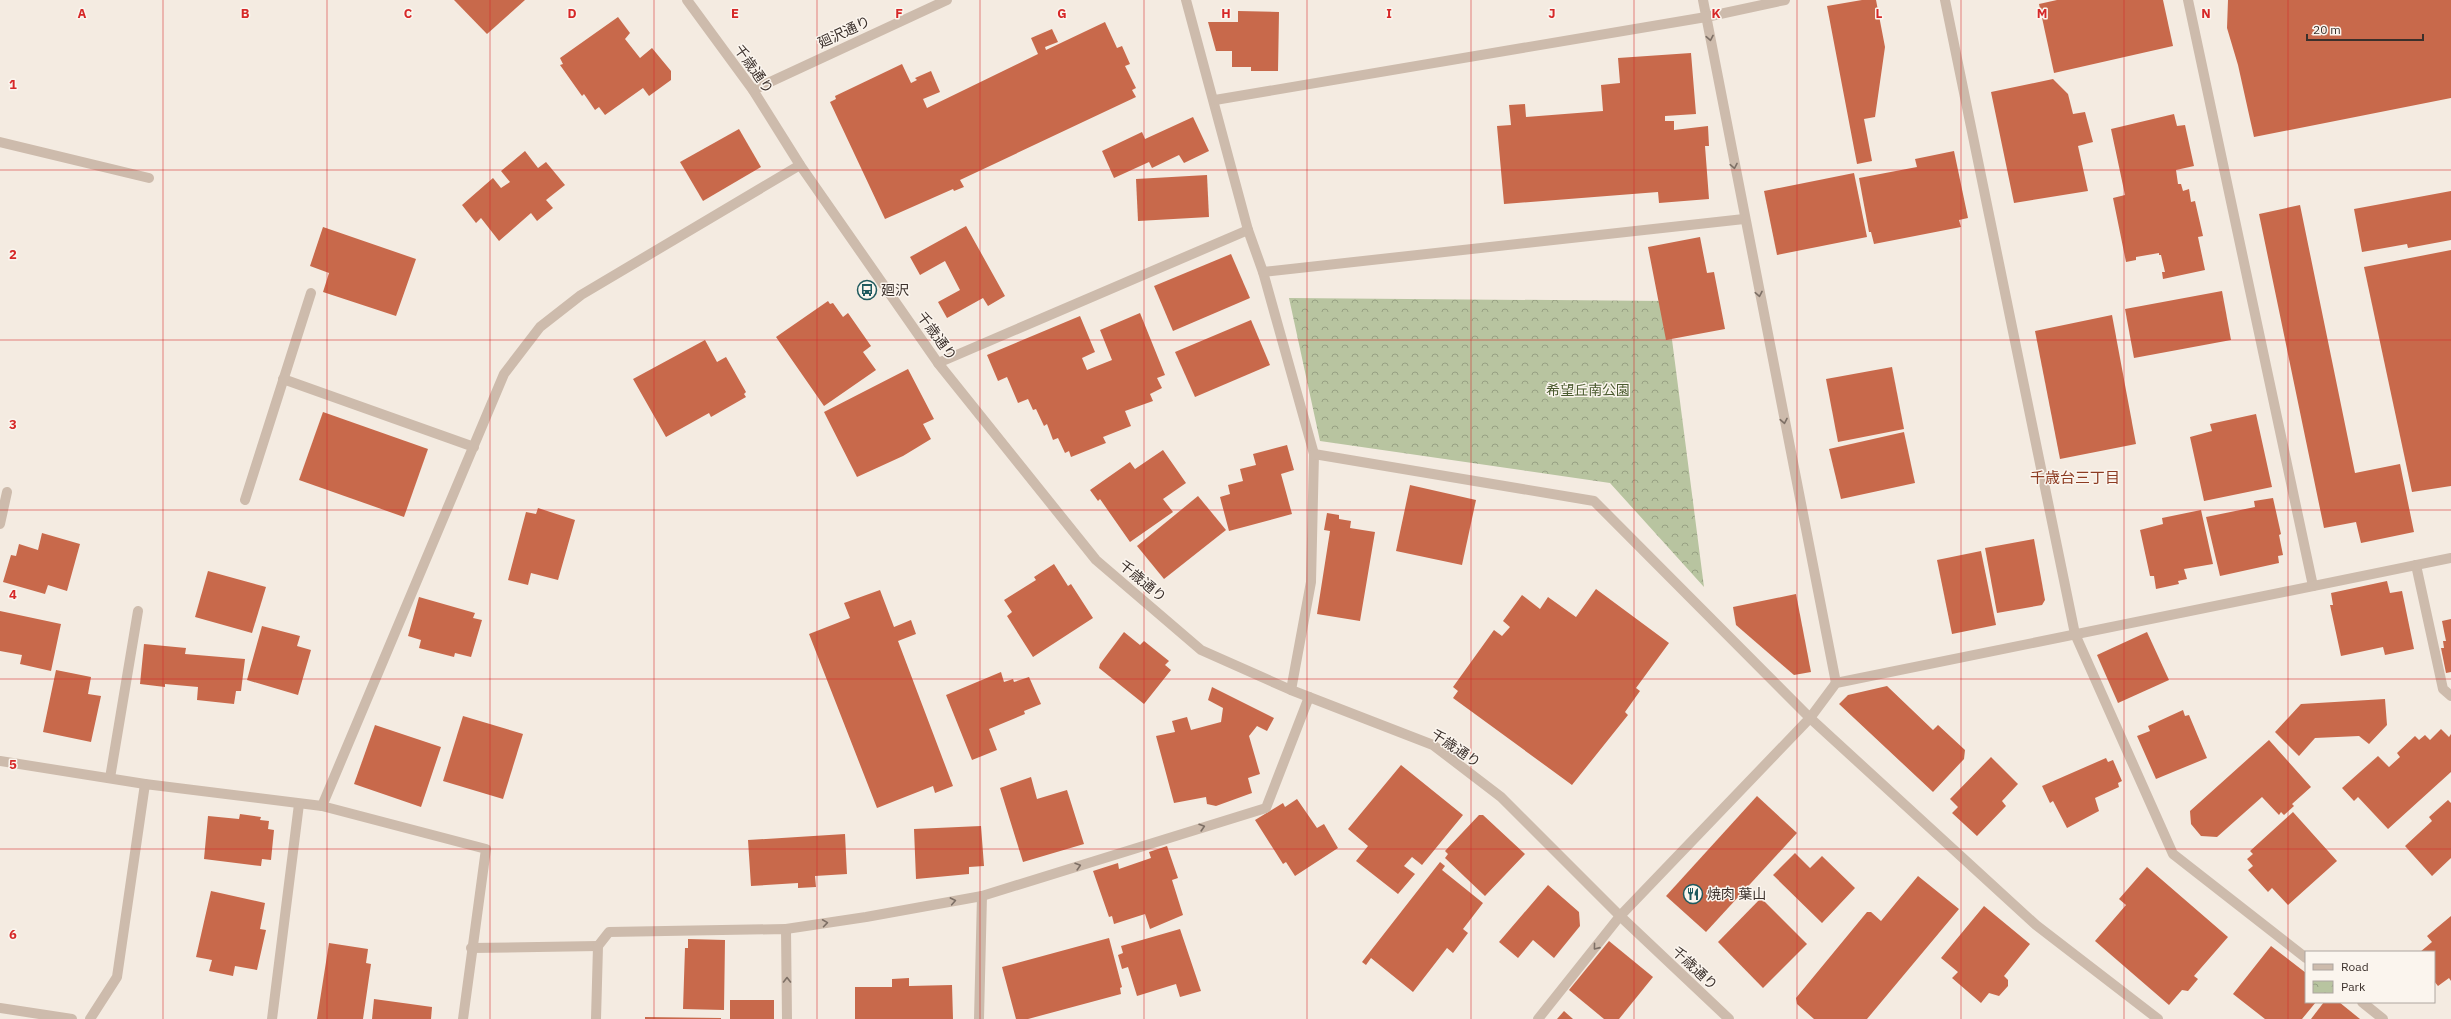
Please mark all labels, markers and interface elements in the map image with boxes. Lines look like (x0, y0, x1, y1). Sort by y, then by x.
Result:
text: A (78, 5, 87, 22)
text: B (241, 5, 250, 22)
text: C (404, 5, 413, 22)
text: D (567, 5, 577, 22)
text: E (731, 5, 739, 22)
text: F (895, 5, 903, 22)
text: G (1057, 5, 1067, 22)
text: H (1221, 5, 1231, 22)
text: I (1386, 5, 1392, 22)
text: J (1548, 5, 1556, 22)
text: K (1711, 5, 1721, 22)
text: L (1876, 5, 1883, 22)
text: M (2037, 5, 2047, 22)
text: N (2201, 5, 2211, 22)
street label: 廻沢通り (815, 12, 873, 52)
scale bar (2307, 16, 2423, 42)
text: 20 m (2313, 22, 2341, 37)
one-way arrow (1705, 35, 1714, 41)
street label: 千歳通り (731, 41, 777, 97)
text: 1 (9, 76, 17, 93)
one-way arrow (1730, 163, 1738, 169)
text: 2 (9, 246, 17, 263)
bus stop icon: 廻沢 (856, 279, 878, 301)
place label: 廻沢 (881, 281, 909, 299)
one-way arrow (1754, 291, 1763, 297)
street label: 千歳通り (913, 308, 961, 364)
park label: 希望丘南公園 (1546, 381, 1630, 399)
text: 3 (9, 416, 17, 433)
one-way arrow (1780, 418, 1788, 424)
district label: 千歳台三丁目 (2030, 468, 2120, 487)
street label: 千歳通り (1116, 556, 1170, 606)
text: 4 (9, 586, 17, 603)
street label: 千歳通り (1428, 725, 1484, 771)
text: 5 (9, 756, 17, 773)
one-way arrow (1199, 823, 1206, 832)
one-way arrow (1074, 862, 1081, 871)
restaurant icon: 焼肉 葉山 (1682, 883, 1704, 905)
place label: 焼肉 葉山 (1707, 885, 1766, 903)
one-way arrow (950, 897, 956, 906)
one-way arrow (822, 919, 828, 928)
text: 6 (9, 926, 17, 943)
one-way arrow (1593, 942, 1600, 949)
street label: 千歳通り (1668, 942, 1722, 994)
legend (2305, 951, 2435, 1003)
text: Road (2341, 959, 2369, 974)
one-way arrow (783, 977, 791, 983)
text: Park (2341, 979, 2366, 994)

